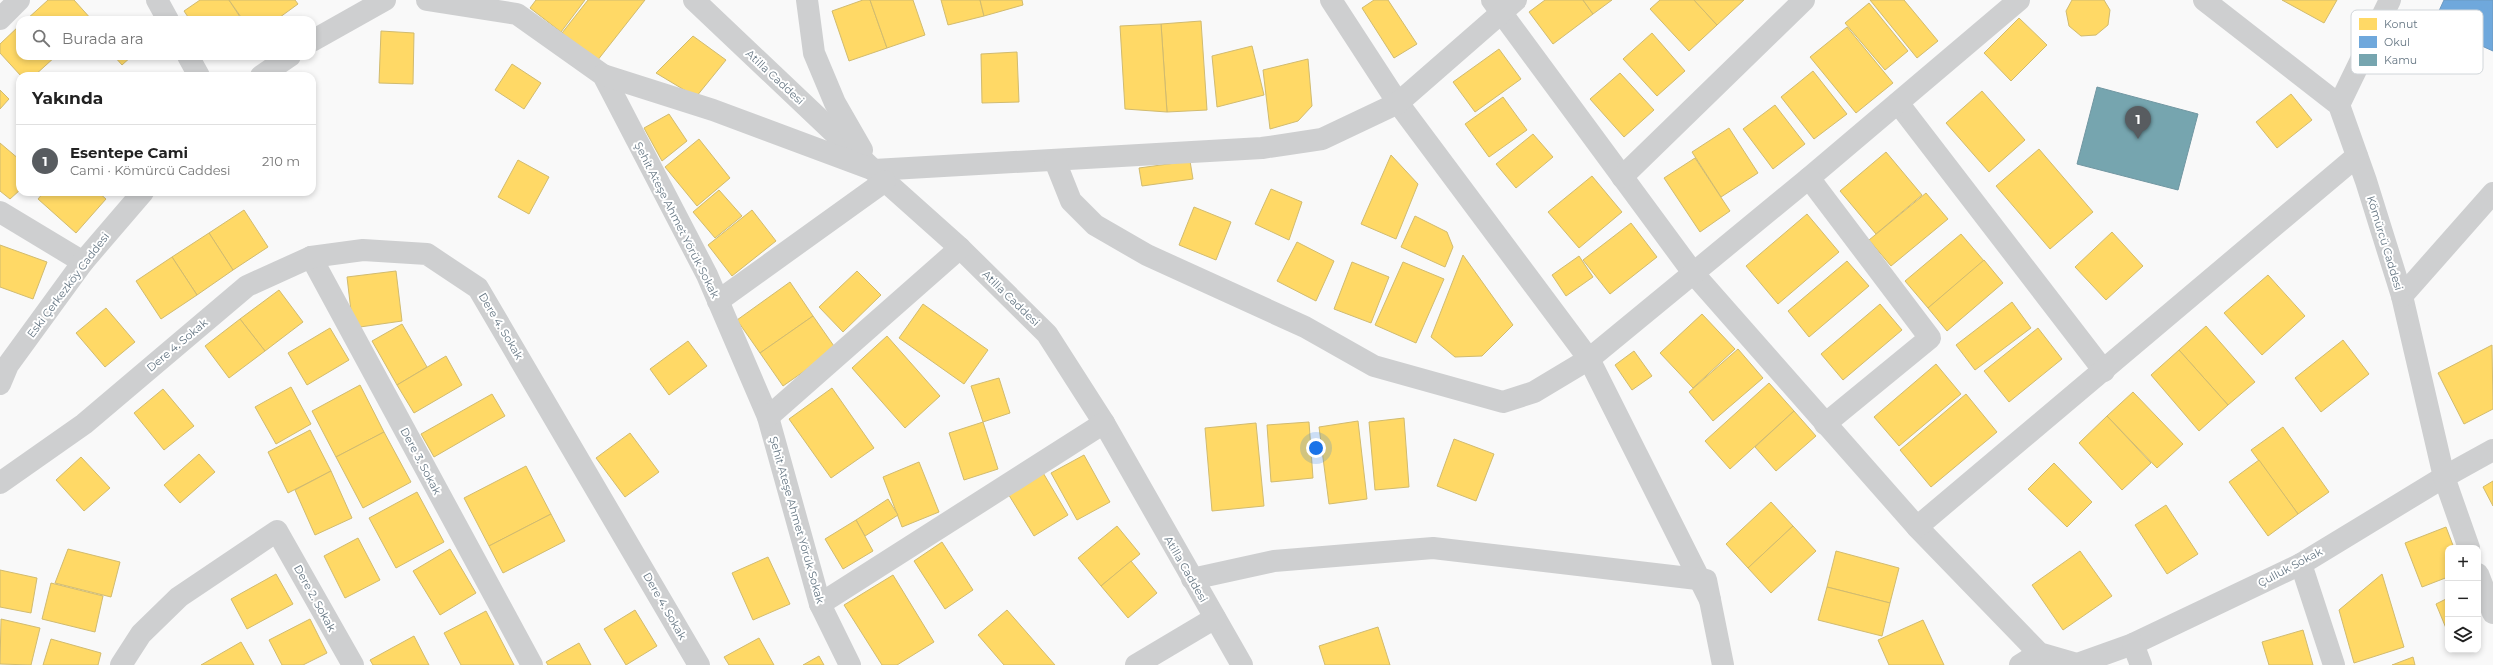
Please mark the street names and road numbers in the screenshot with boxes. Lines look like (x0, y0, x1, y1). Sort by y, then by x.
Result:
street label: Atilla Caddesi (743, 46, 807, 108)
street label: Şehit Ateşe Ahmet Yörük Sokak (631, 140, 723, 301)
street label: Kömürcü Caddesi (2364, 194, 2406, 292)
street label: Eski Çerkezköy Caddesi (24, 230, 112, 340)
street label: Atilla Caddesi (979, 267, 1043, 329)
street label: Dere 4. Sokak (476, 290, 527, 362)
street label: Dere 4. Sokak (144, 315, 211, 375)
street label: Dere 3. Sokak (397, 425, 445, 497)
street label: Şehit Ateşe Ahmet Yörük Sokak (766, 435, 828, 606)
street label: Atilla Caddesi (1161, 533, 1211, 605)
street label: Çulluk Sokak (2255, 544, 2325, 590)
street label: Dere 2. Sokak (291, 562, 339, 634)
street label: Dere 4. Sokak (640, 570, 690, 643)

